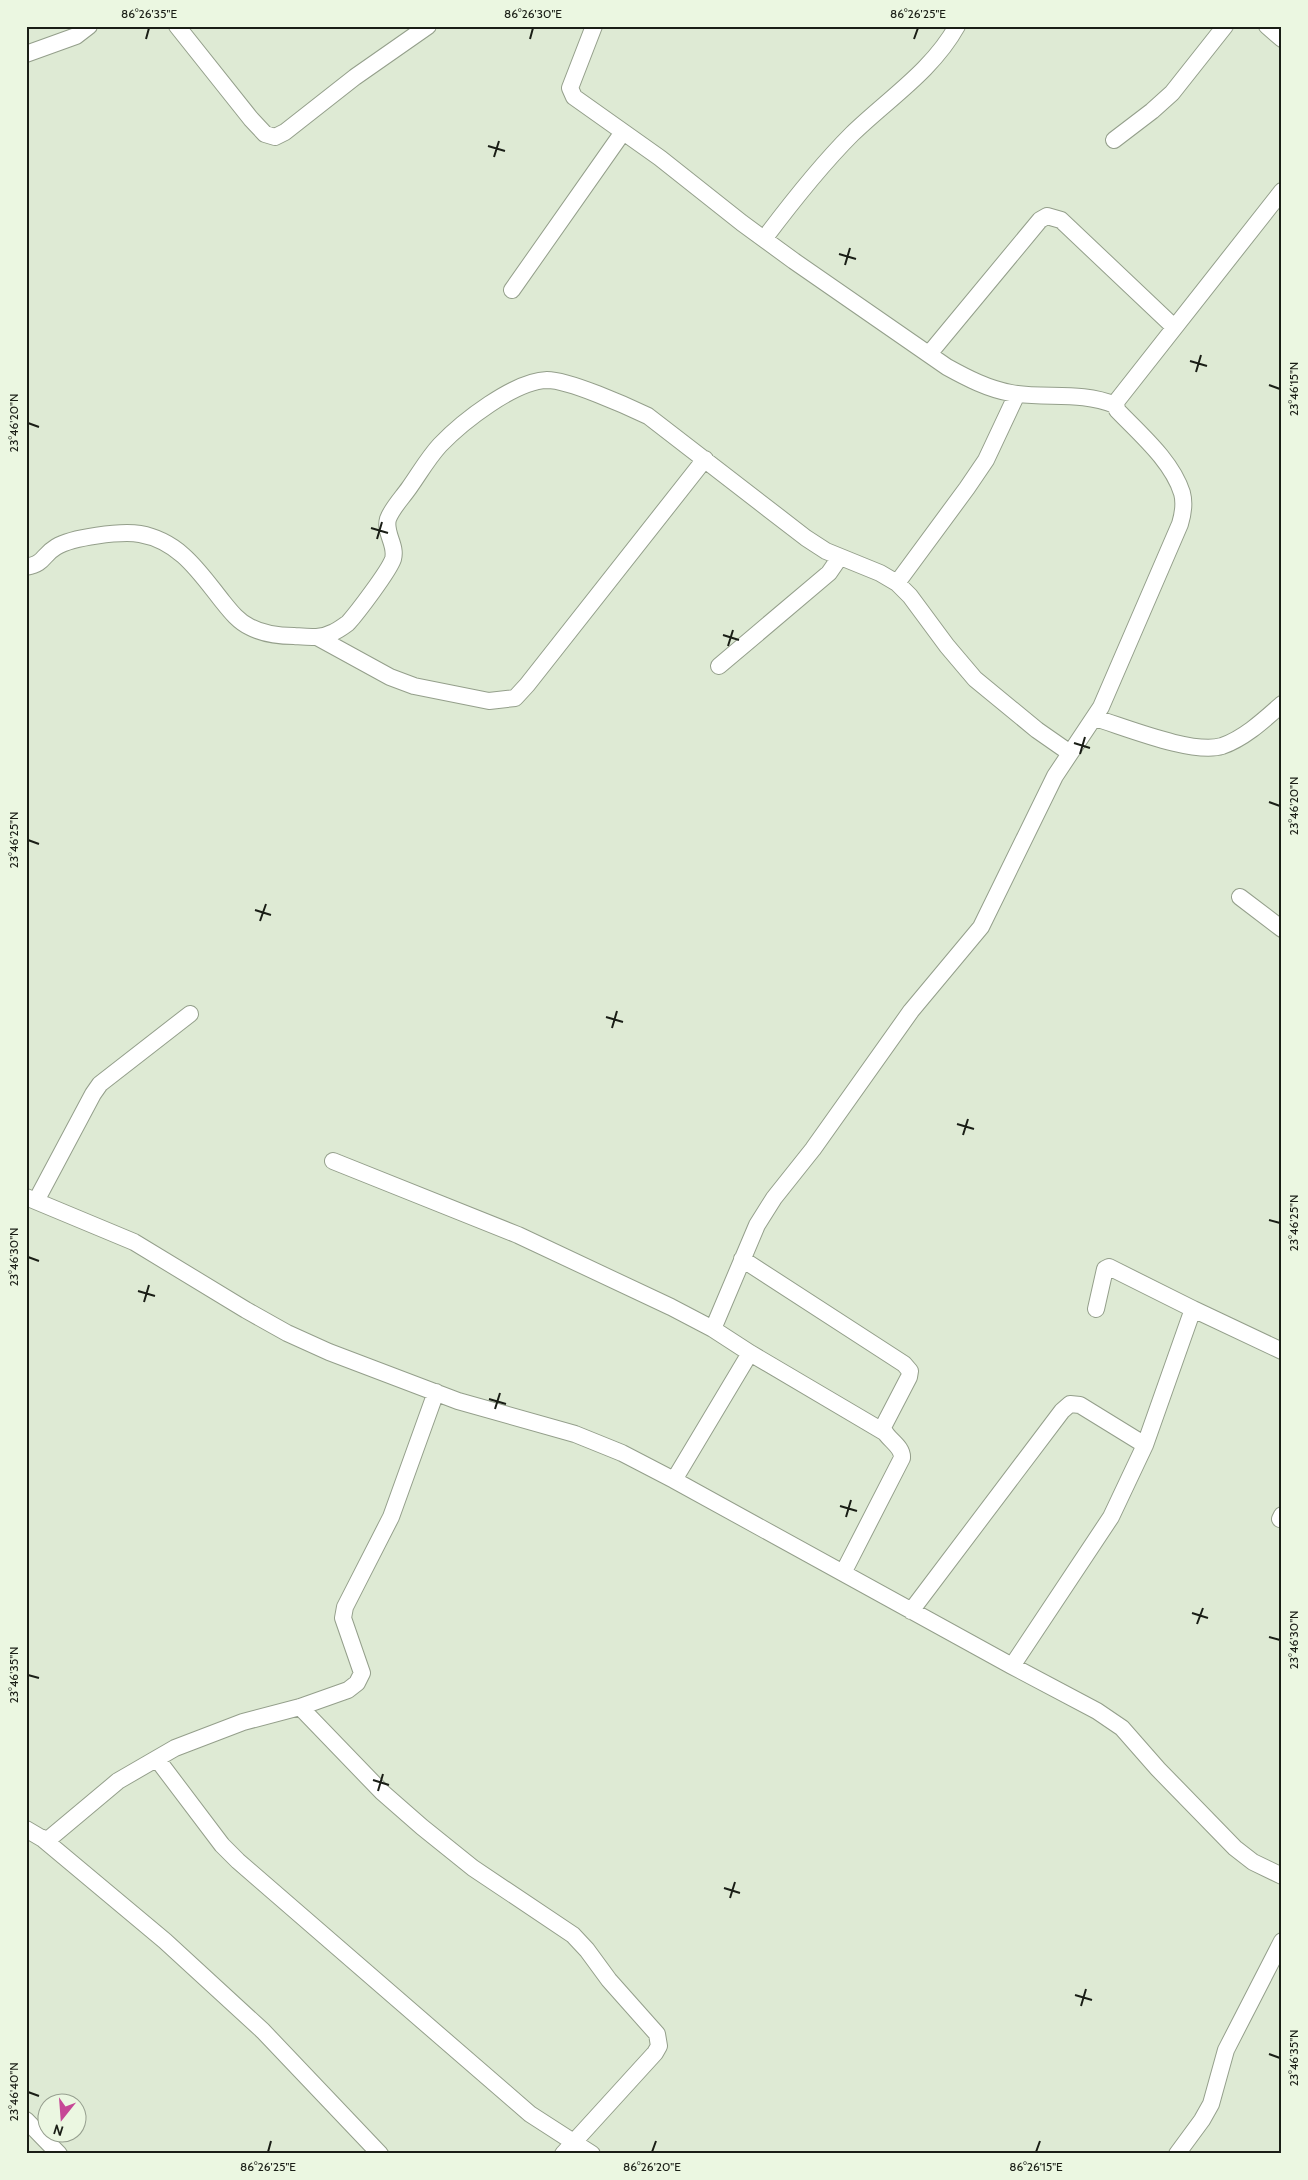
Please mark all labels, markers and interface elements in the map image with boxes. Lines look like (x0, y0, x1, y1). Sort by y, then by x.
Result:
text: 86°26'35"E (121, 6, 177, 21)
text: 86°26'30"E (504, 6, 562, 21)
text: 86°26'25"E (890, 6, 946, 21)
text: 23°46'15"N (1286, 362, 1301, 416)
text: 23°46'20"N (6, 394, 21, 452)
text: 23°46'20"N (1286, 777, 1301, 835)
text: 23°46'25"N (6, 812, 21, 868)
text: 23°46'25"N (1286, 1195, 1301, 1251)
text: 23°46'30"N (6, 1228, 21, 1286)
text: 23°46'30"N (1286, 1611, 1301, 1669)
text: 23°46'35"N (6, 1646, 21, 1704)
text: 23°46'35"N (1286, 2029, 1301, 2087)
text: 23°46'40"N (6, 2062, 21, 2122)
north arrow (38, 2092, 88, 2142)
text: N (51, 2120, 66, 2140)
text: 86°26'25"E (240, 2159, 296, 2174)
text: 86°26'20"E (623, 2159, 681, 2174)
text: 86°26'15"E (1009, 2159, 1063, 2174)

